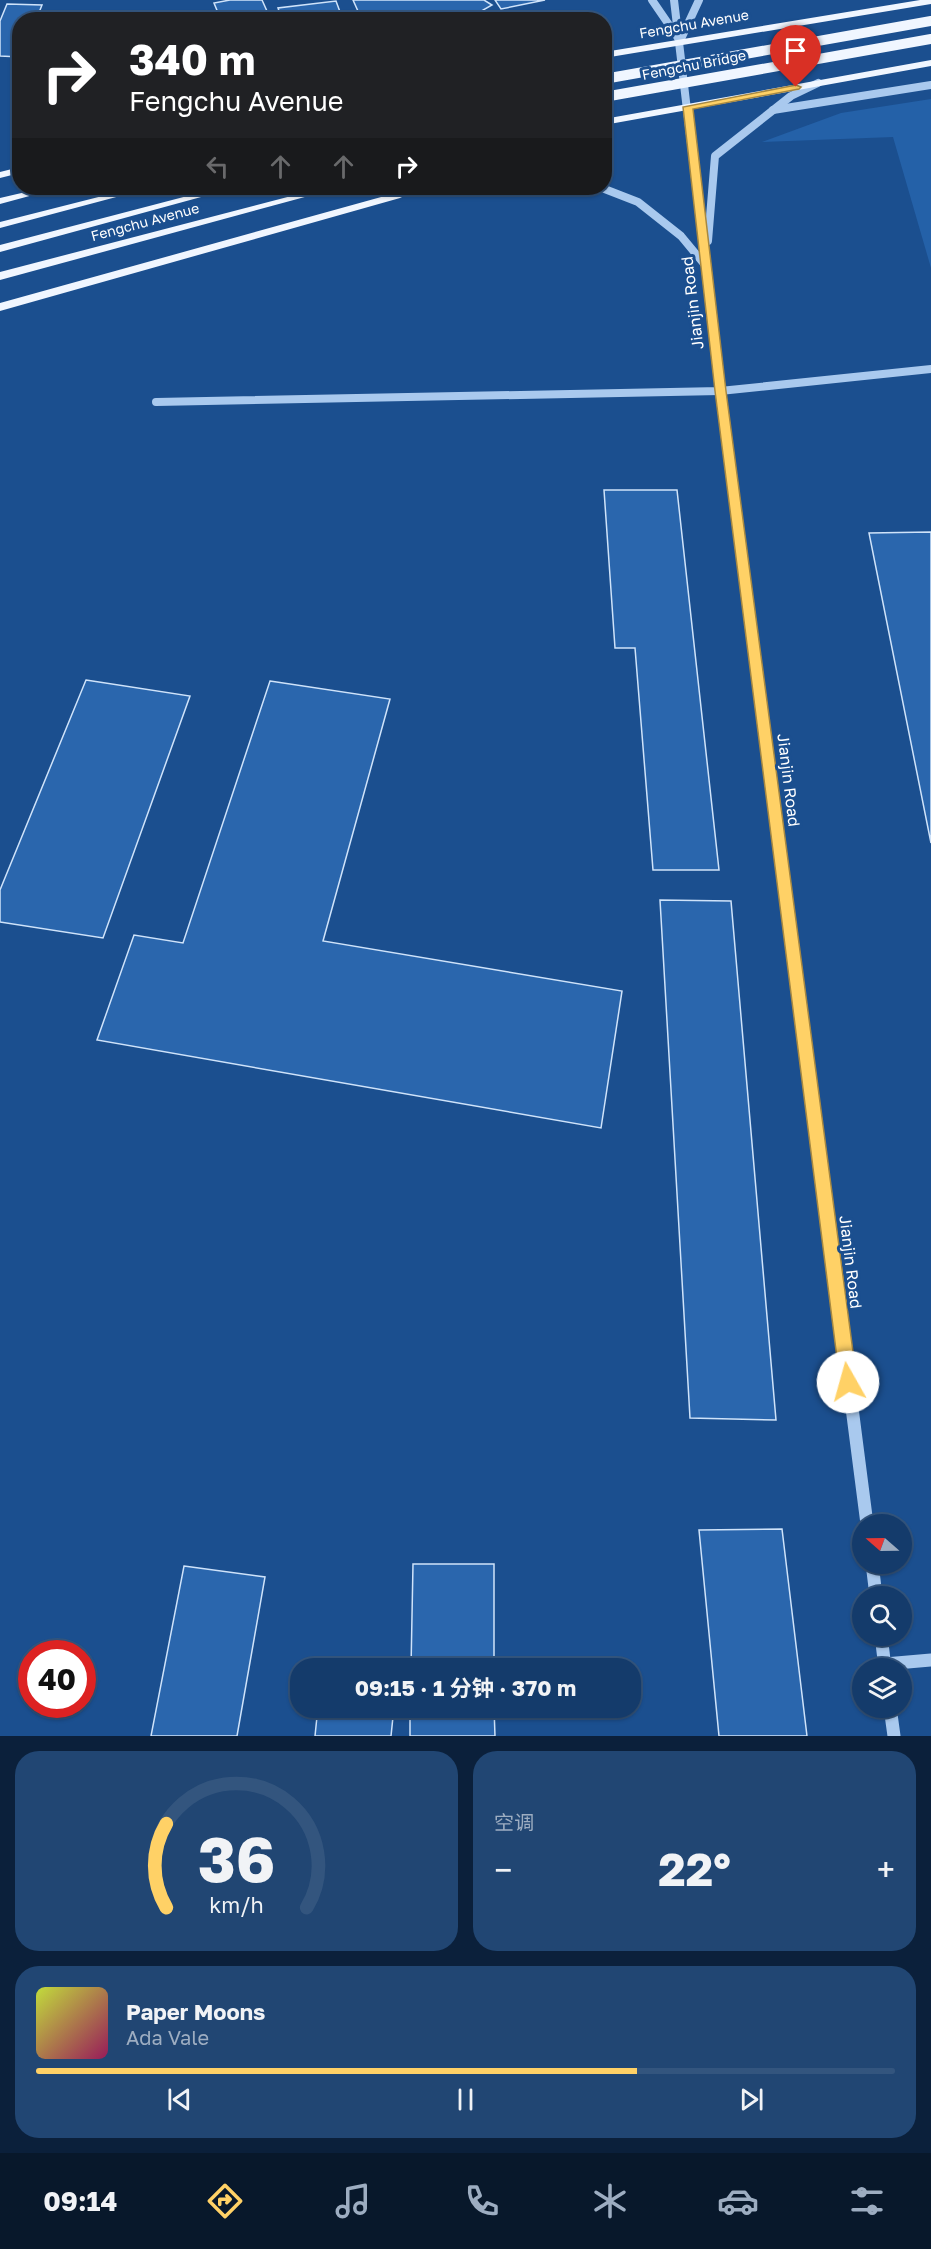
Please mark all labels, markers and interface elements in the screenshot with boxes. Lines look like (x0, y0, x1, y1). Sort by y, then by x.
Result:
street label: Fengchu Avenue (638, 5, 750, 42)
pin (770, 25, 821, 87)
text: 340 m (129, 34, 255, 84)
icon: arrive (779, 34, 812, 67)
icon: right (30, 36, 108, 114)
street label: Fengchu Bridge (640, 46, 747, 83)
text: Fengchu Avenue (129, 85, 343, 117)
icon: left (201, 150, 234, 183)
icon: ahead (264, 150, 297, 183)
icon: ahead (327, 150, 360, 183)
icon: right (390, 150, 423, 183)
street label: Fengchu Avenue (89, 199, 201, 244)
street label: Jianjin Road (676, 255, 708, 351)
street label: Jianjin Road (773, 732, 805, 828)
street label: Jianjin Road (835, 1214, 867, 1310)
position arrow (816, 1350, 880, 1414)
north arrow (852, 1514, 912, 1574)
map controls (852, 1514, 912, 1718)
button: search (852, 1586, 912, 1646)
speed limit sign: 40 (18, 1640, 96, 1718)
button: layers (852, 1658, 912, 1718)
text: 09:15 · 1 分钟 · 370 m (355, 1674, 576, 1701)
text: 空调 (494, 1810, 534, 1834)
text: 36 (198, 1821, 275, 1896)
text: 22° (658, 1842, 731, 1896)
text: − (494, 1850, 512, 1889)
text: + (877, 1850, 895, 1889)
text: km/h (209, 1892, 264, 1918)
text: Paper Moons (126, 1998, 265, 2025)
text: Ada Vale (126, 2025, 209, 2049)
icon: previous (163, 2083, 196, 2116)
icon: pause (449, 2083, 482, 2116)
icon: next (735, 2083, 768, 2116)
icon: directions (204, 2180, 246, 2222)
icon: music (332, 2180, 374, 2222)
icon: phone (461, 2180, 503, 2222)
icon: climate (589, 2180, 631, 2222)
icon: car (717, 2180, 759, 2222)
icon: filters (846, 2180, 888, 2222)
text: 09:14 (43, 2185, 117, 2217)

